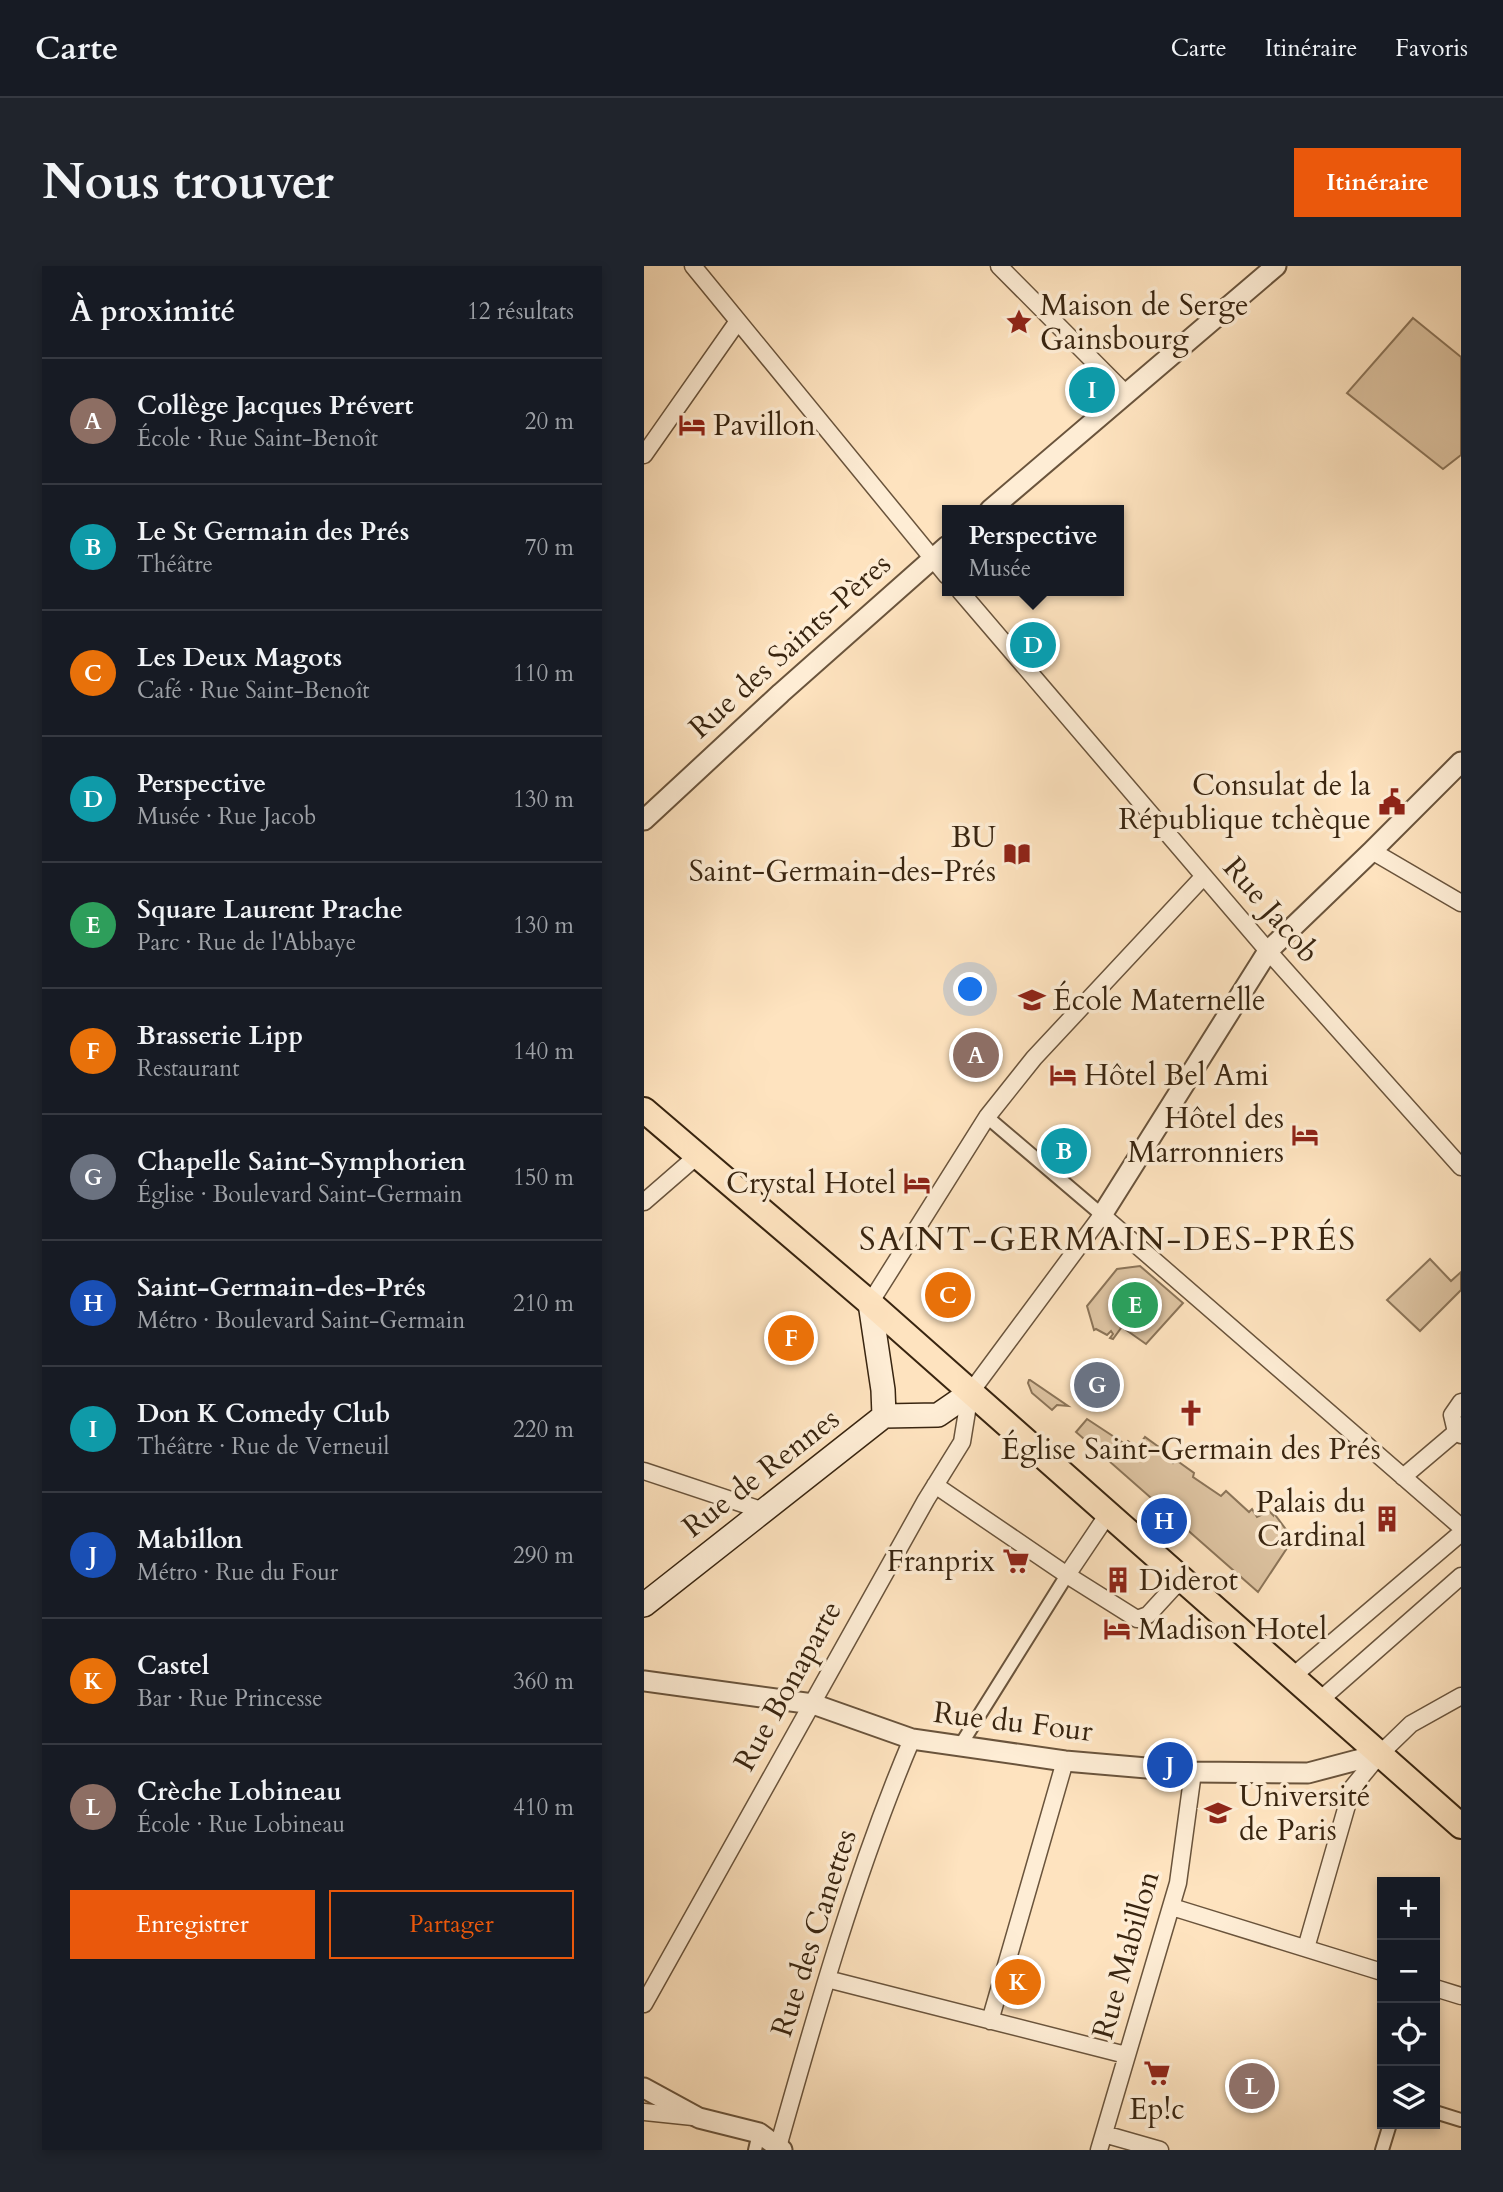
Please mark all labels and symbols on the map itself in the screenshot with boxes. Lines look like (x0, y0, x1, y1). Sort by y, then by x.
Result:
place label: Maison de Serge Gainsbourg (1040, 285, 1249, 360)
place icon: Maison de Serge Gainsbourg (1004, 307, 1034, 337)
pin: I (1069, 364, 1115, 416)
place label: Pavillon (713, 405, 816, 446)
hotel icon: Pavillon (677, 410, 707, 440)
street label: Rue des Saints-Pères (680, 544, 900, 748)
pin: D (1010, 619, 1056, 671)
place label: Consulat de la République tchèque (1118, 765, 1371, 840)
public building icon: Consulat de la République tchèque (1377, 787, 1407, 817)
place label: BU Saint-Germain-des-Prés (689, 817, 997, 892)
library icon: BU Saint-Germain-des-Prés (1002, 839, 1032, 869)
street label: Rue Jacob (1214, 848, 1328, 972)
your location (953, 972, 987, 1006)
place label: École Maternelle (1053, 980, 1266, 1021)
school or university icon: École Maternelle (1017, 985, 1047, 1015)
pin: A (953, 1029, 999, 1081)
place label: Hôtel Bel Ami (1084, 1055, 1269, 1096)
hotel icon: Hôtel Bel Ami (1048, 1060, 1078, 1090)
place label: Hôtel des Marronniers (1128, 1098, 1284, 1173)
hotel icon: Hôtel des Marronniers (1290, 1120, 1320, 1150)
pin: B (1041, 1125, 1087, 1177)
place label: Crystal Hotel (726, 1163, 896, 1204)
hotel icon: Crystal Hotel (902, 1168, 932, 1198)
district label: SAINT-GERMAIN-DES-PRÉS (859, 1217, 1357, 1262)
pin: C (925, 1269, 971, 1321)
pin: E (1112, 1279, 1158, 1331)
pin: F (768, 1312, 814, 1364)
pin: G (1074, 1359, 1120, 1411)
church icon: Église Saint-Germain des Prés (1176, 1398, 1206, 1428)
street label: Rue de Rennes (674, 1399, 848, 1547)
place label: Église Saint-Germain des Prés (1001, 1429, 1381, 1470)
place label: Palais du Cardinal (1256, 1482, 1366, 1557)
pin: H (1141, 1495, 1187, 1547)
building icon: Palais du Cardinal (1372, 1504, 1402, 1534)
place label: Franprix (887, 1541, 995, 1582)
supermarket icon: Franprix (1001, 1546, 1031, 1576)
place label: Diderot (1139, 1560, 1239, 1601)
building icon: Diderot (1103, 1565, 1133, 1595)
street label: Rue Bonaparte (724, 1594, 852, 1778)
place label: Madison Hotel (1138, 1609, 1327, 1650)
hotel icon: Madison Hotel (1102, 1614, 1132, 1644)
street label: Rue du Four (931, 1692, 1095, 1752)
pin: J (1147, 1739, 1193, 1791)
place label: Université de Paris (1239, 1776, 1370, 1851)
school or university icon: Université de Paris (1203, 1798, 1233, 1828)
street label: Rue des Canettes (761, 1824, 867, 2042)
street label: Rue Mabillon (1082, 1866, 1170, 2044)
pin: K (995, 1956, 1041, 2008)
supermarket icon: Ep!c (1142, 2058, 1172, 2088)
pin: L (1229, 2060, 1275, 2112)
place label: Ep!c (1129, 2089, 1185, 2130)

